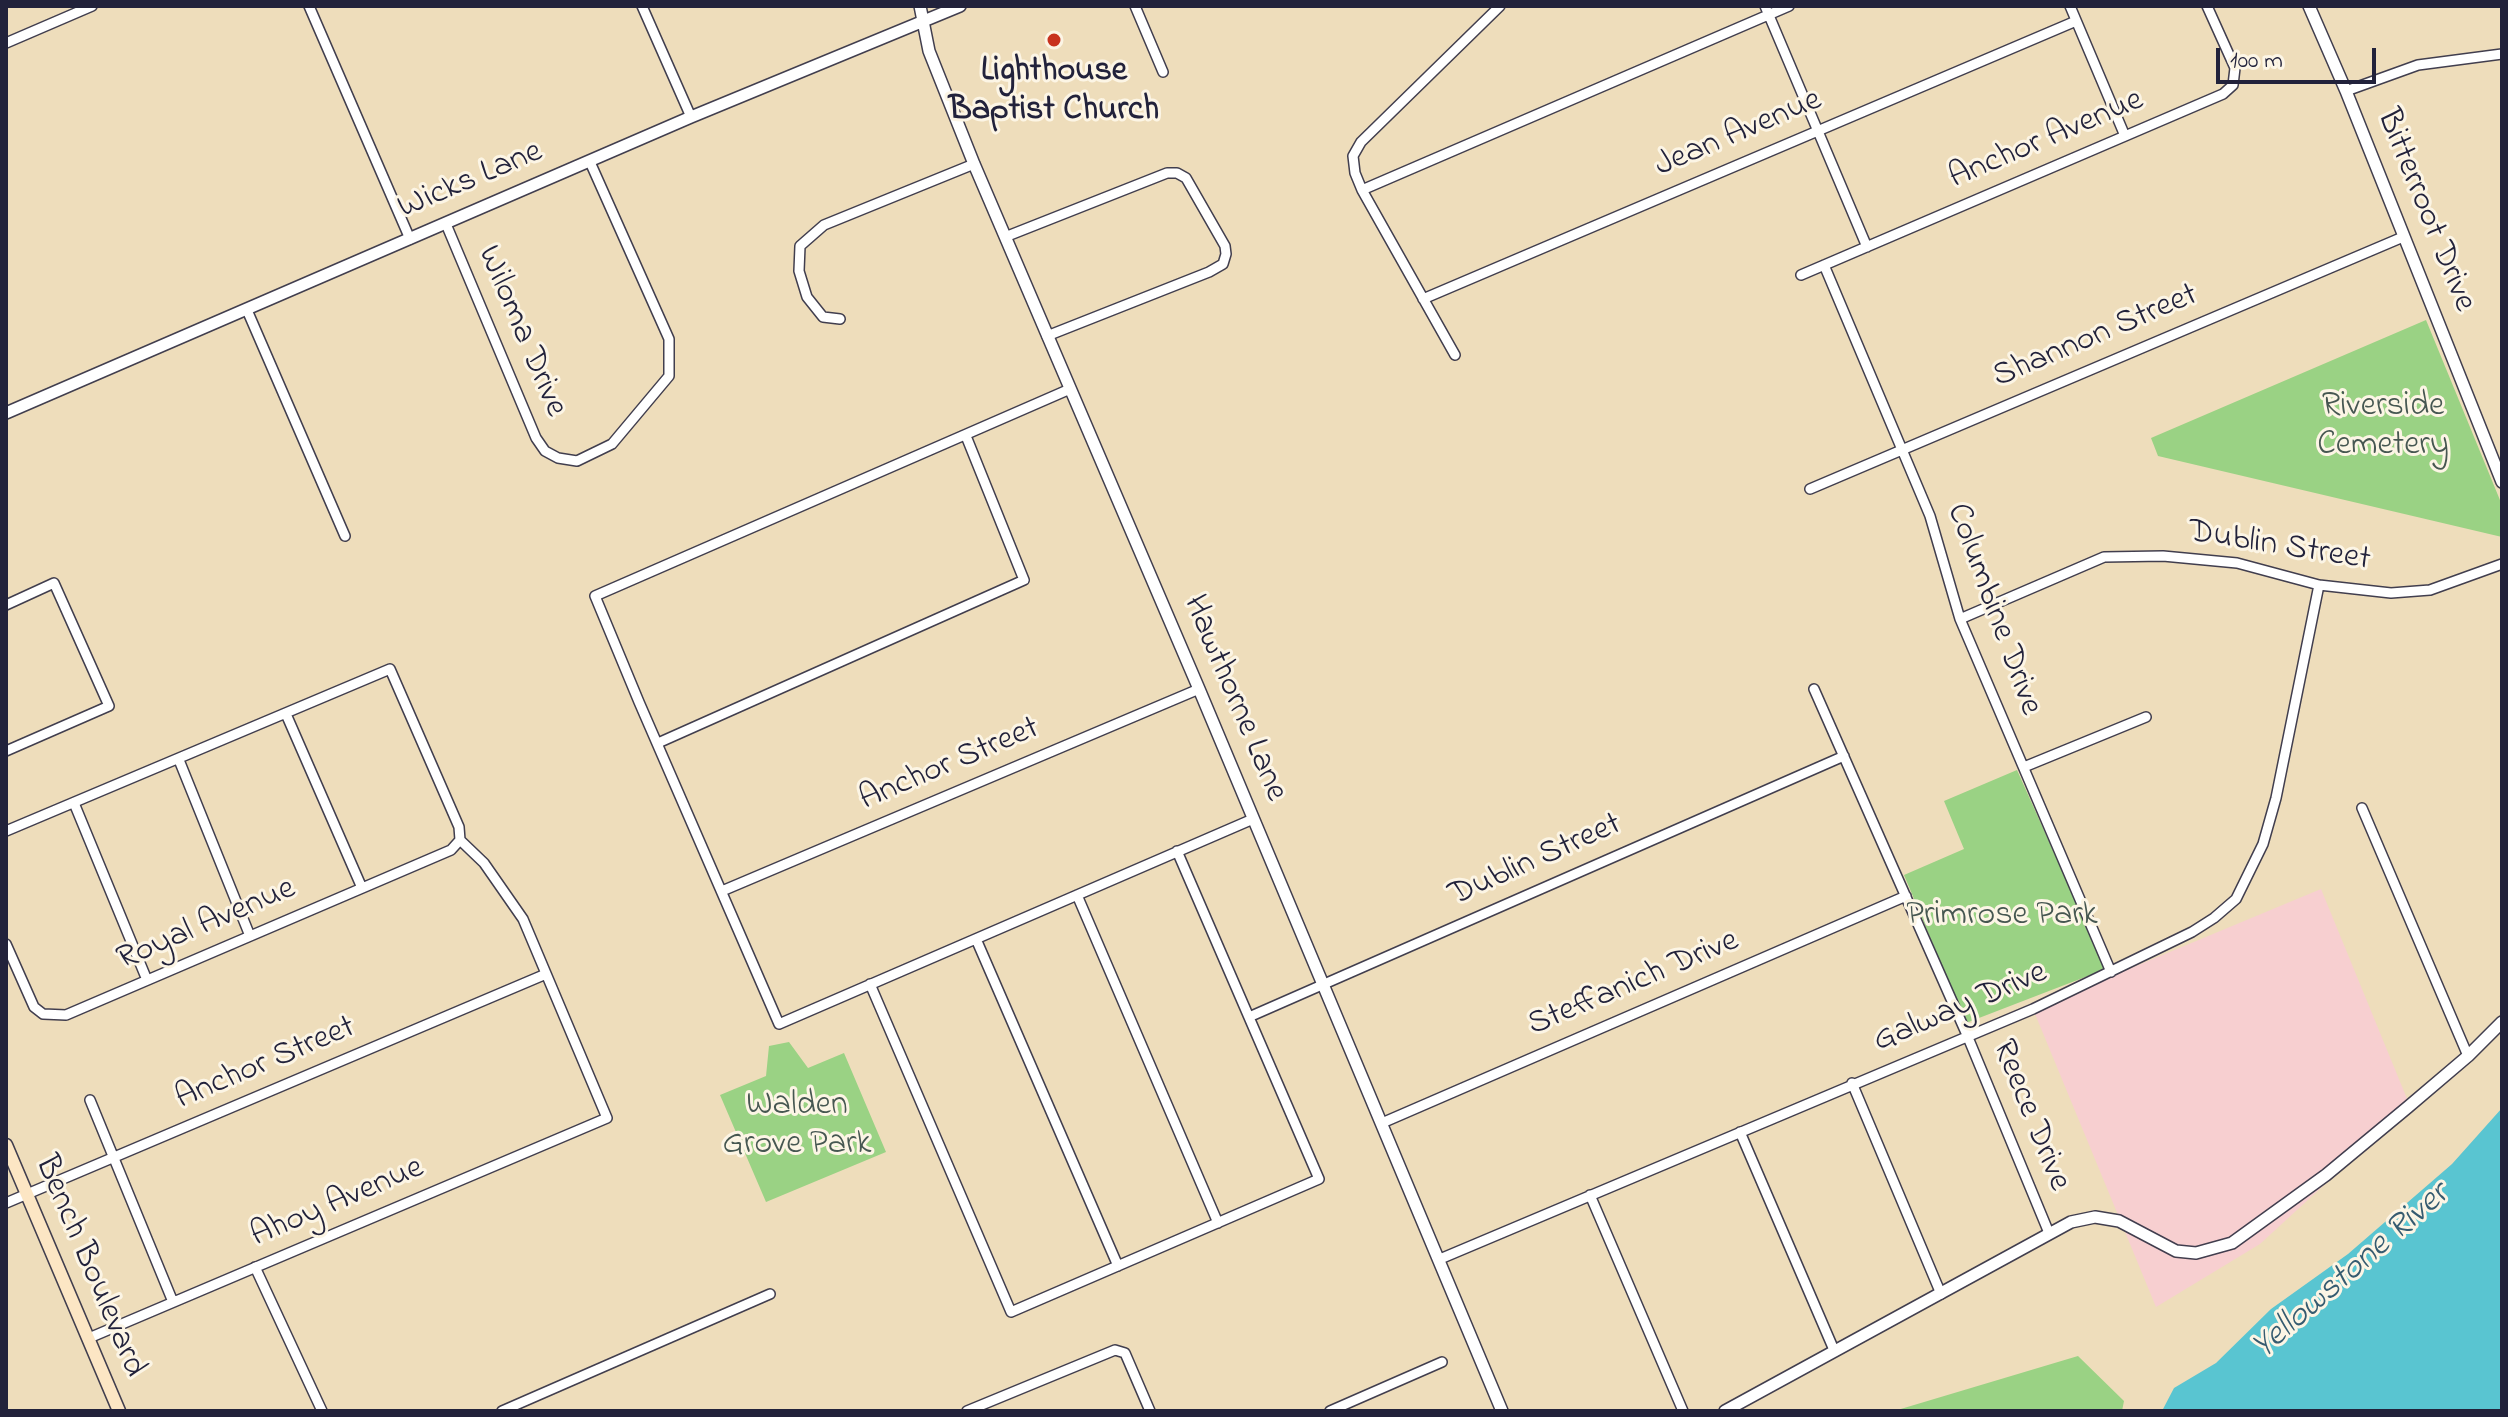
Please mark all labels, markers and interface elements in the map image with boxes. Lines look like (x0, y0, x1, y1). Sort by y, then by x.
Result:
marker: Lighthouse Baptist Church (1045, 31, 1063, 49)
scale bar (2220, 32, 2380, 82)
text: 100 m (2230, 44, 2283, 79)
place label: Lighthouse Baptist Church (949, 53, 1159, 132)
street label: Jean Avenue (1650, 82, 1828, 188)
street label: Anchor Avenue (1944, 82, 2150, 200)
street label: Bitterroot Drive (2365, 104, 2483, 318)
street label: Wicks Lane (393, 133, 549, 231)
street label: Wiloma Drive (466, 240, 574, 424)
street label: Shannon Street (1987, 277, 2205, 399)
park label: Riverside Cemetery (2317, 388, 2449, 468)
street label: Columbine Drive (1935, 499, 2049, 721)
street label: Dublin Street (2185, 513, 2373, 583)
street label: Hawthorne Lane (1171, 590, 1295, 808)
street label: Anchor Street (854, 710, 1046, 822)
street label: Dublin Street (1444, 806, 1628, 918)
street label: Royal Avenue (112, 870, 302, 982)
park label: Primrose Park (1906, 897, 2098, 937)
street label: Steffanich Drive (1523, 922, 1745, 1048)
street label: Galway Drive (1868, 954, 2054, 1064)
street label: Anchor Street (170, 1009, 362, 1121)
street label: Reece Drive (1980, 1035, 2078, 1197)
park label: Walden Grove Park (723, 1087, 871, 1166)
street label: Ahoy Avenue (245, 1149, 431, 1259)
street label: Bench Boulevard (23, 1150, 153, 1384)
water label: Yellowstone River (2244, 1175, 2460, 1371)

